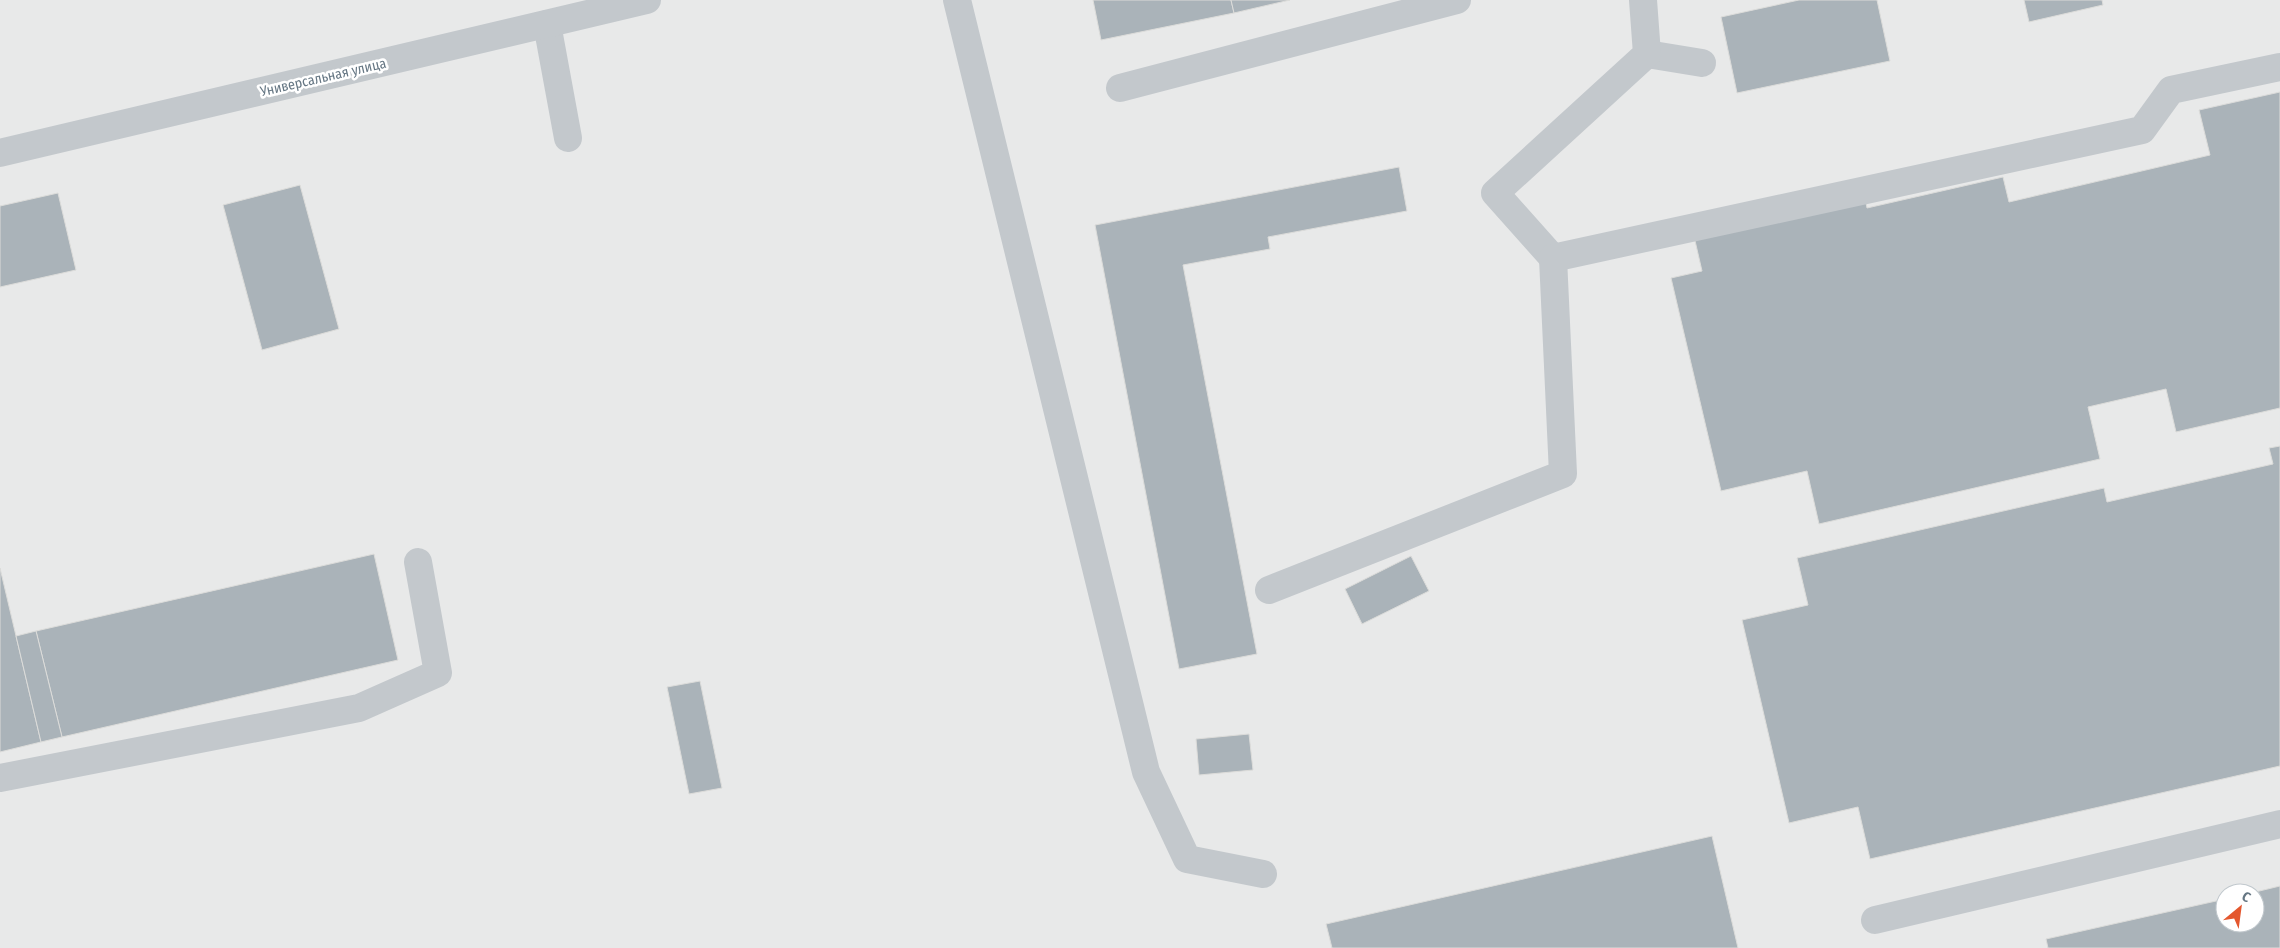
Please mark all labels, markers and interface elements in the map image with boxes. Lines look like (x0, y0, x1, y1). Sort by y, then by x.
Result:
street label: Универсальная улица (258, 55, 388, 100)
north arrow (2215, 883, 2265, 933)
text: С (2239, 888, 2254, 907)

